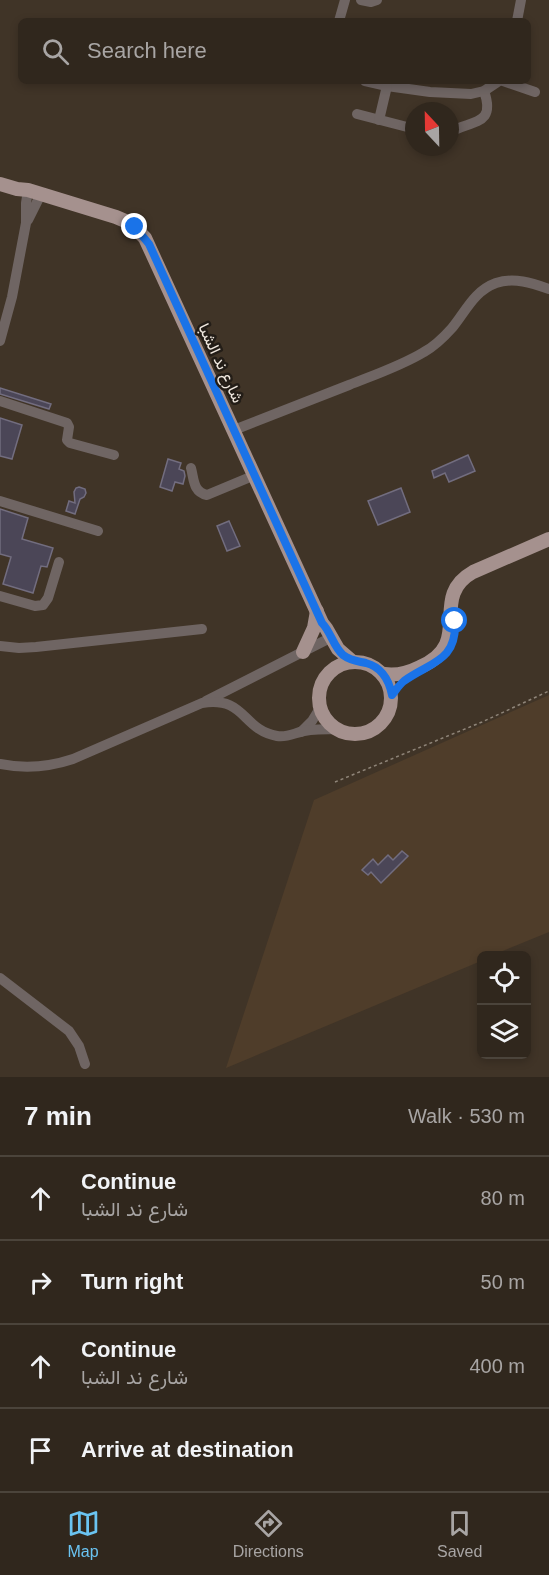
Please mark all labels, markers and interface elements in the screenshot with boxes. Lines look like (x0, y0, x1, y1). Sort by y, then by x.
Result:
search box (18, 18, 531, 84)
icon: search (39, 35, 72, 68)
text: Search here (87, 38, 207, 63)
north arrow (405, 102, 459, 156)
route end (121, 213, 147, 239)
street label: شارع ند الشبا (192, 321, 247, 407)
route start (441, 607, 467, 633)
map controls (477, 951, 531, 1059)
button: locate (477, 951, 531, 1005)
button: layers (477, 1005, 531, 1059)
text: 7 min (24, 1101, 92, 1131)
text: Walk · 530 m (408, 1105, 525, 1127)
text: Continue (81, 1169, 176, 1194)
icon: ahead (24, 1182, 57, 1215)
text: 80 m (481, 1187, 525, 1209)
text: شارع ند الشبا (81, 1198, 188, 1220)
icon: right (24, 1266, 57, 1299)
text: Turn right (81, 1269, 183, 1294)
text: 50 m (481, 1271, 525, 1293)
text: Continue (81, 1337, 176, 1362)
icon: ahead (24, 1350, 57, 1383)
text: 400 m (469, 1355, 525, 1377)
text: شارع ند الشبا (81, 1366, 188, 1388)
icon: arrive (24, 1434, 57, 1467)
text: Arrive at destination (81, 1437, 294, 1462)
tab: Map (67, 1507, 100, 1561)
tab: Directions (233, 1507, 304, 1561)
tab: Saved (437, 1507, 482, 1561)

